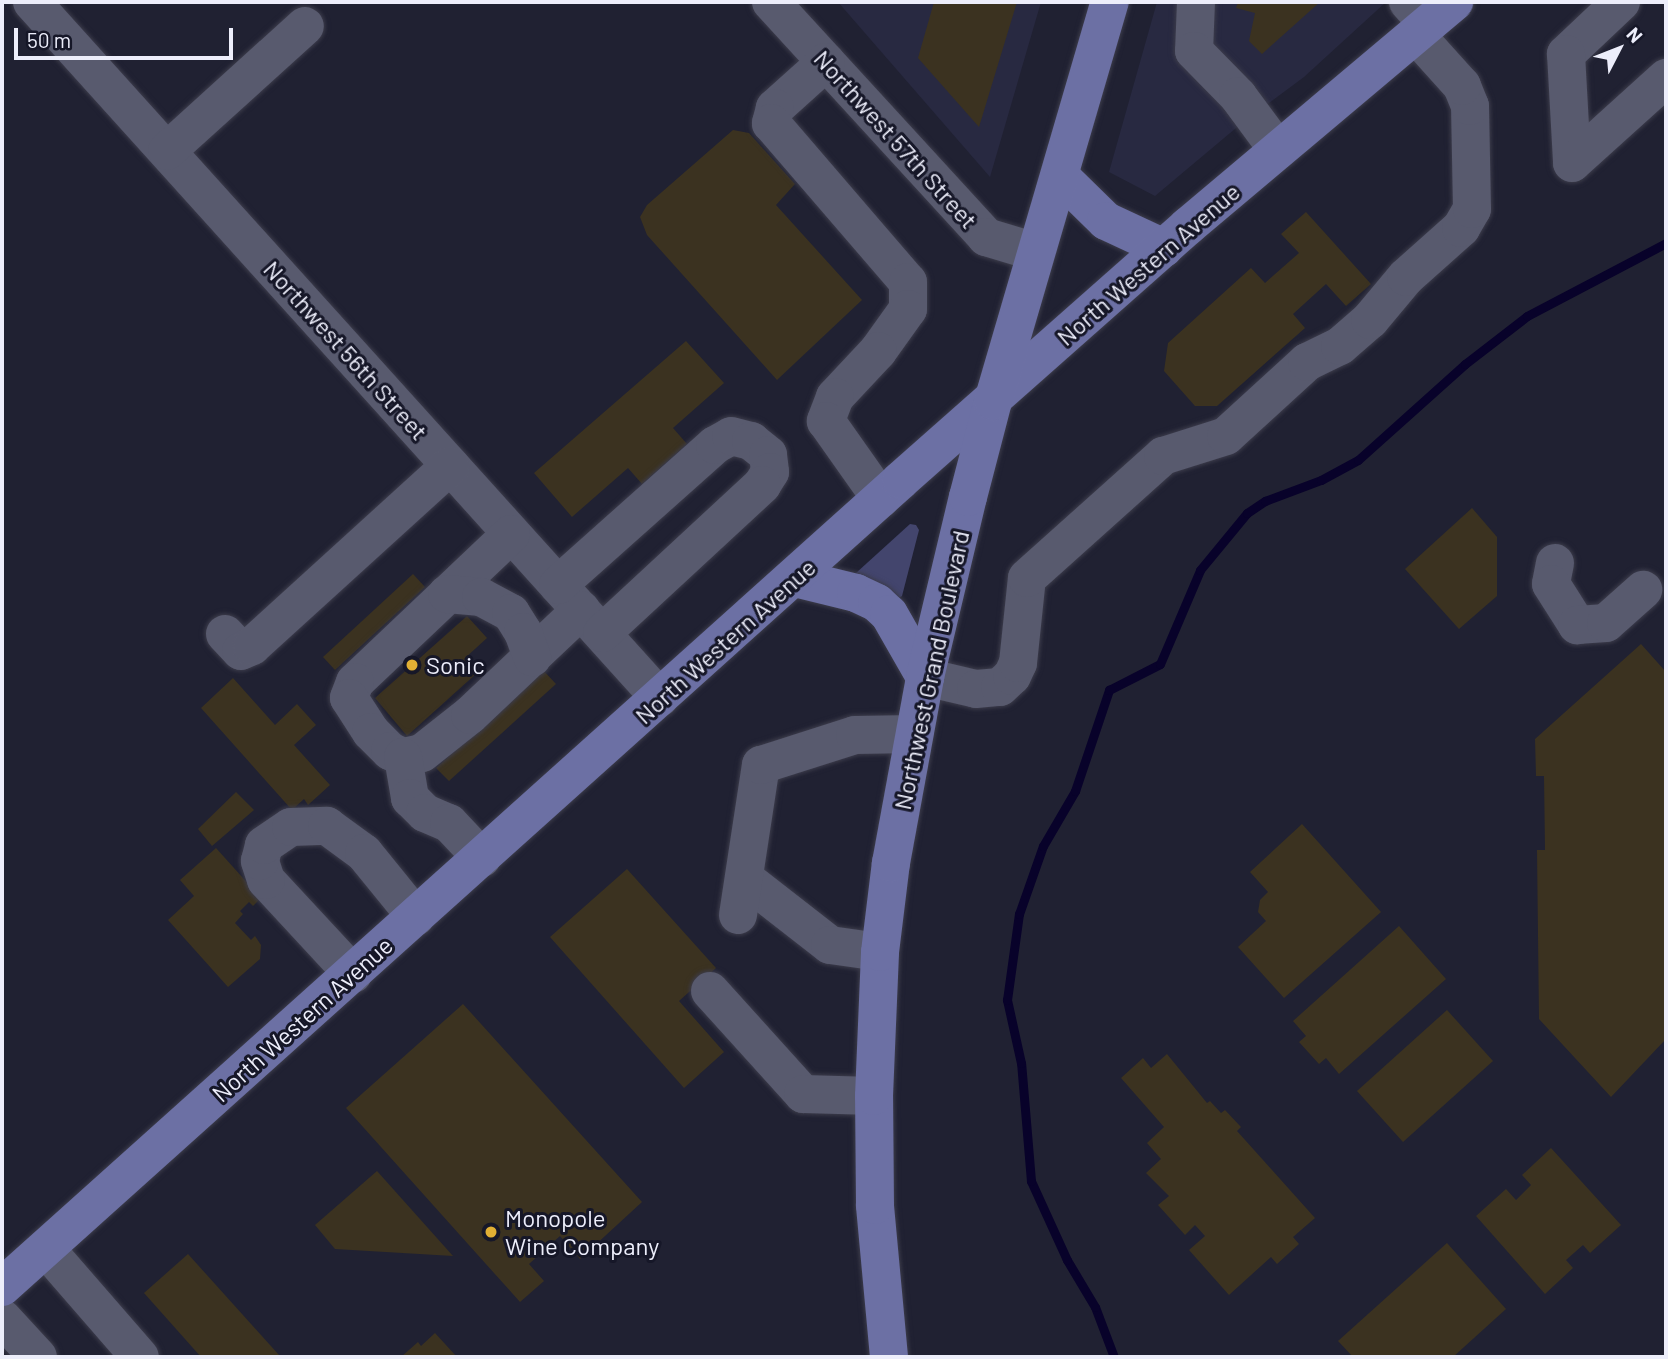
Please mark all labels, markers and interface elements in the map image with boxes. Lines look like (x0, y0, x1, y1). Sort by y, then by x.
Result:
scale bar (18, 14, 236, 58)
north arrow (1584, 14, 1654, 84)
text: N (1622, 22, 1648, 47)
text: 50 m (27, 27, 71, 52)
street label: Northwest 57th Street (808, 44, 984, 234)
street label: North Western Avenue (1051, 177, 1245, 351)
street label: Northwest 56th Street (258, 255, 434, 445)
street label: Northwest Grand Boulevard (887, 528, 975, 812)
street label: North Western Avenue (629, 552, 821, 730)
place label: Sonic (426, 651, 485, 679)
marker: Sonic (404, 657, 420, 673)
street label: North Western Avenue (206, 930, 398, 1108)
place label: Monopole Wine Company (505, 1204, 659, 1260)
marker: Monopole Wine Company (483, 1224, 499, 1240)

